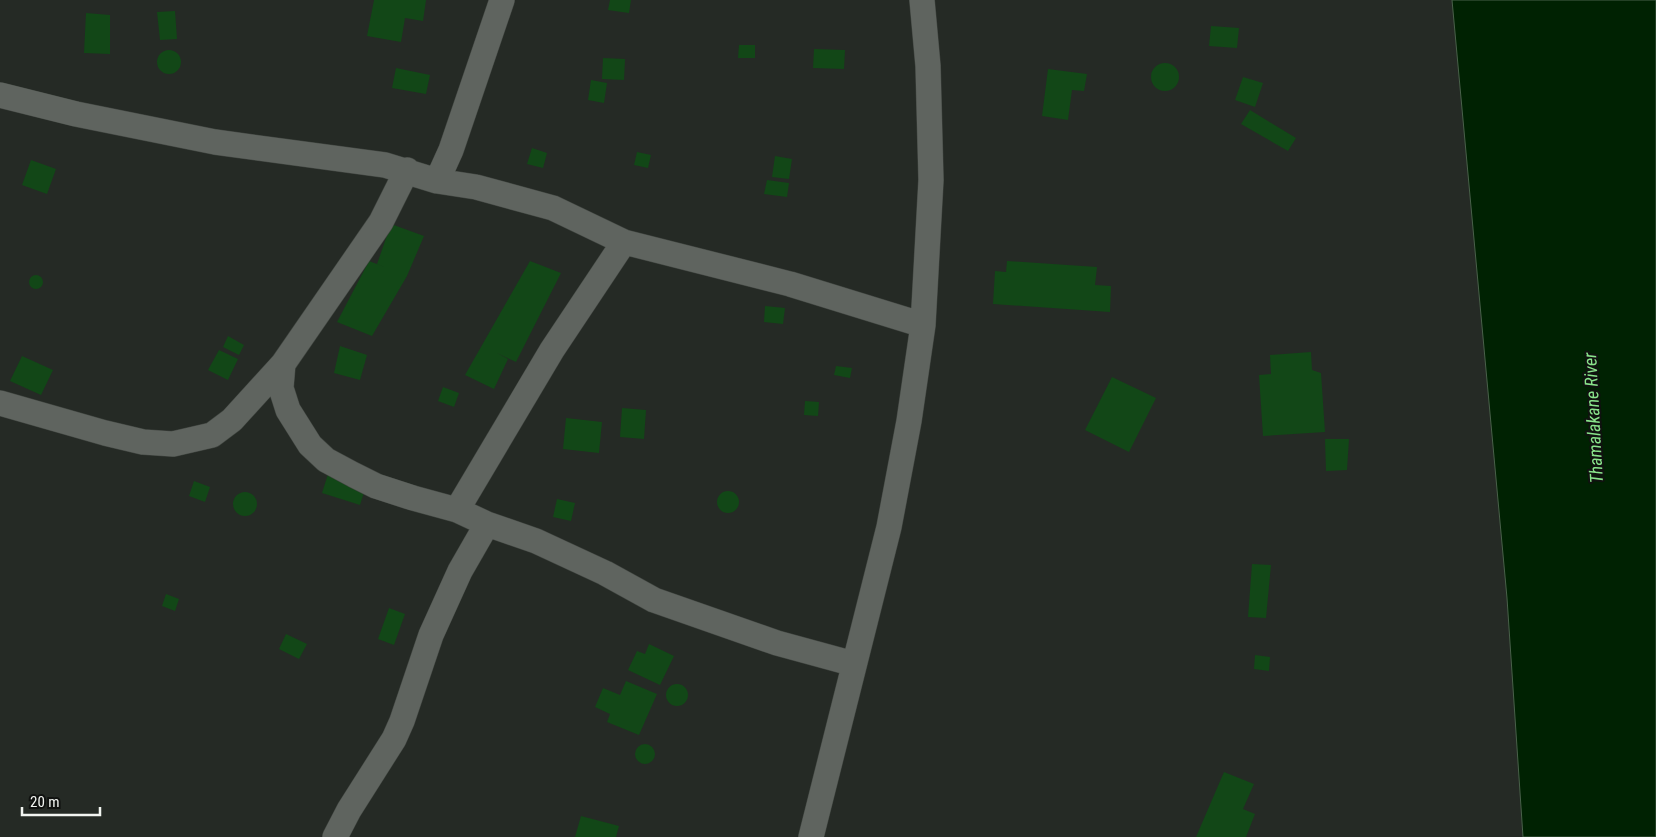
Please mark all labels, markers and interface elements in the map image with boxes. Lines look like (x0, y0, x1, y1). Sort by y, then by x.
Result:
water label: Thamalakane River (1579, 351, 1607, 484)
scale bar (22, 784, 100, 816)
text: 20 m (30, 793, 60, 811)

